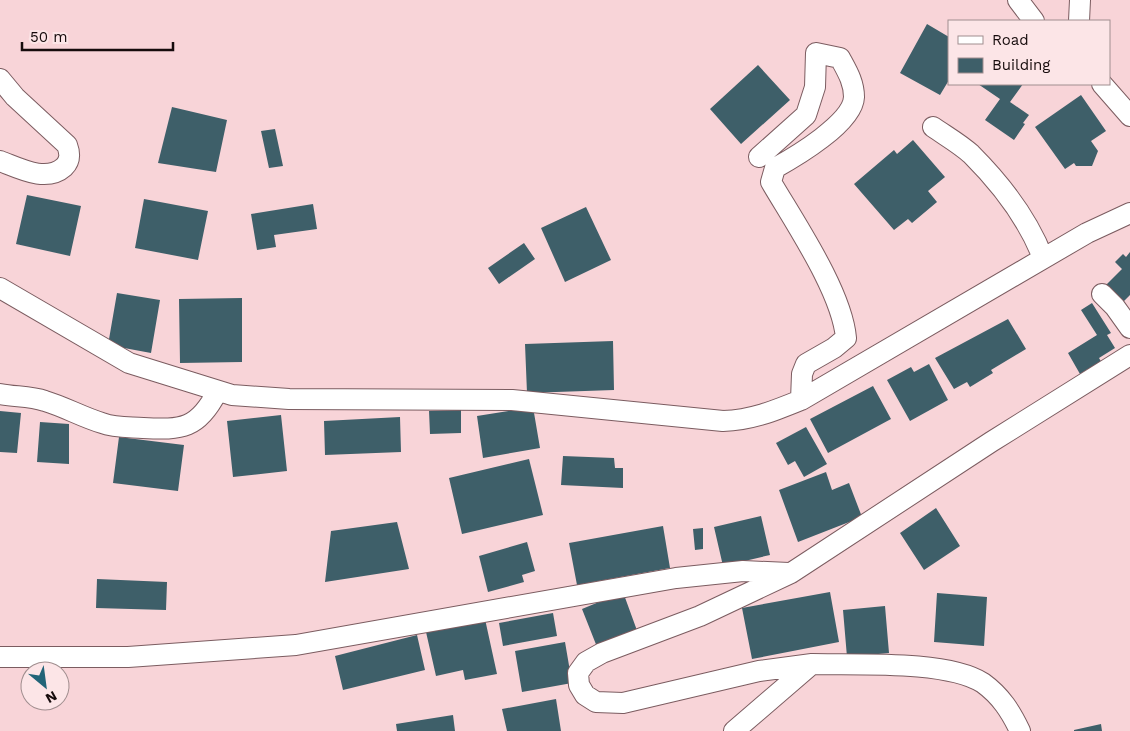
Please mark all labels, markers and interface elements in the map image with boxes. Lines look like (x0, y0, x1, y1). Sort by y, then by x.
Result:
scale bar (22, 20, 174, 52)
legend (948, 20, 1110, 85)
text: 50 m (30, 28, 67, 46)
text: Road (992, 31, 1029, 49)
text: Building (992, 56, 1050, 74)
north arrow (20, 661, 70, 711)
text: N (43, 688, 60, 707)

